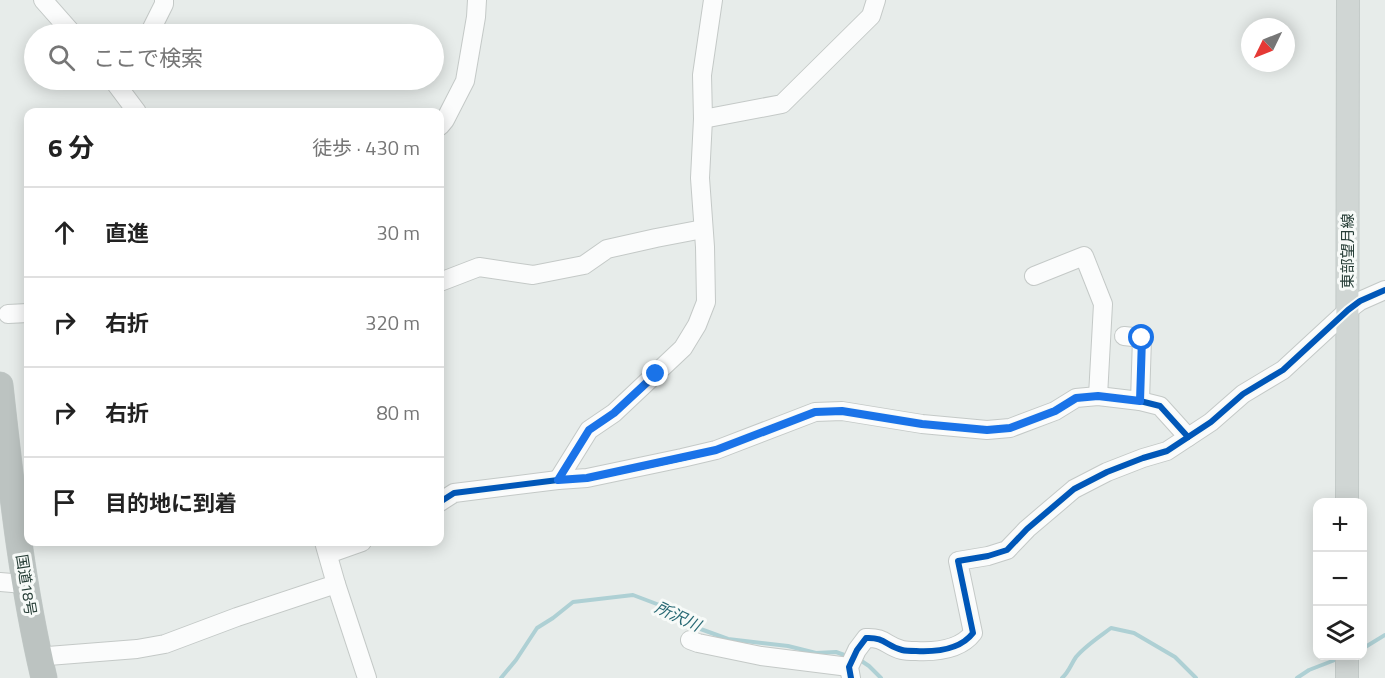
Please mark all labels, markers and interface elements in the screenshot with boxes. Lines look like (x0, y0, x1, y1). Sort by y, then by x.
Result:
north arrow (1241, 18, 1295, 72)
search box (24, 24, 444, 90)
icon: search (45, 41, 78, 74)
text: ここで検索 (93, 41, 203, 75)
text: 6 分 (48, 128, 94, 167)
text: 徒歩 · 430 m (312, 132, 420, 163)
street label: 東部望月線 (1336, 213, 1359, 289)
icon: ahead (48, 216, 81, 249)
text: 直進 (105, 216, 149, 250)
text: 30 m (376, 217, 420, 248)
icon: right (48, 306, 81, 339)
text: 右折 (105, 306, 149, 340)
text: 320 m (365, 307, 420, 338)
route start (1128, 324, 1154, 350)
route end (642, 360, 668, 386)
icon: right (48, 396, 81, 429)
text: 右折 (105, 396, 149, 430)
text: 80 m (376, 397, 420, 428)
icon: arrive (48, 486, 81, 519)
text: 目的地に到着 (105, 486, 237, 520)
map controls (1313, 498, 1367, 660)
button: + (1313, 498, 1367, 552)
button: − (1313, 552, 1367, 606)
street label: 国道18号 (10, 553, 43, 617)
water label: 所沢川 (651, 595, 707, 638)
button: layers (1313, 606, 1367, 660)

